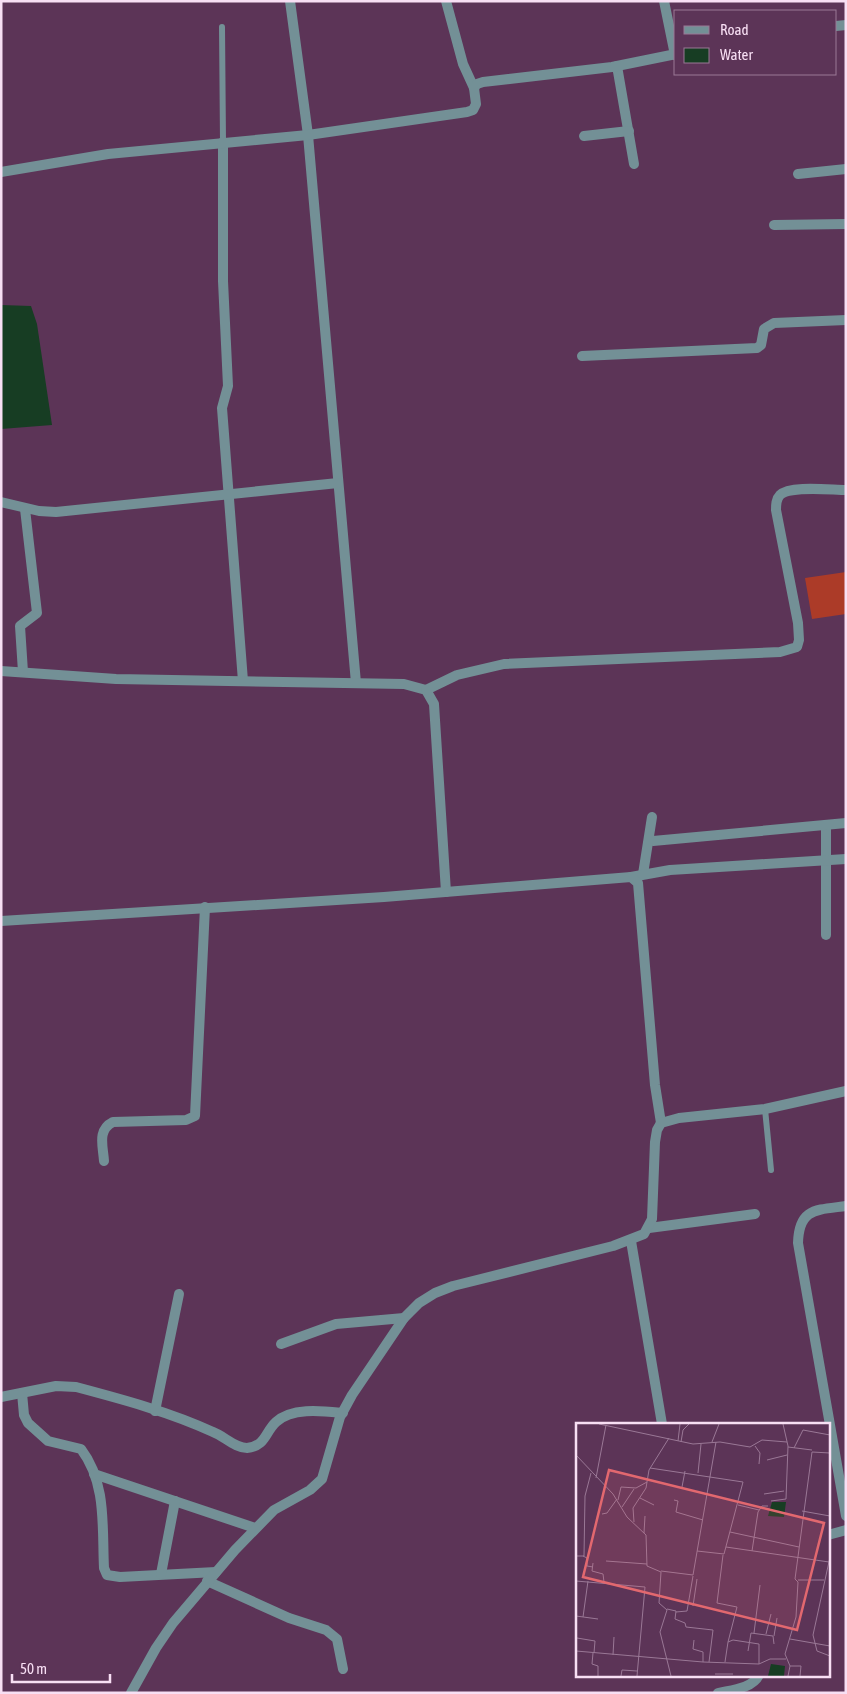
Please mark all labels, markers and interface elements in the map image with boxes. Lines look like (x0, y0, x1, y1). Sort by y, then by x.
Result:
legend (674, 10, 837, 75)
text: Road (720, 21, 749, 38)
text: Water (720, 46, 753, 63)
inset map (576, 1423, 830, 1676)
scale bar (12, 1652, 110, 1684)
text: 50 m (20, 1660, 47, 1677)

